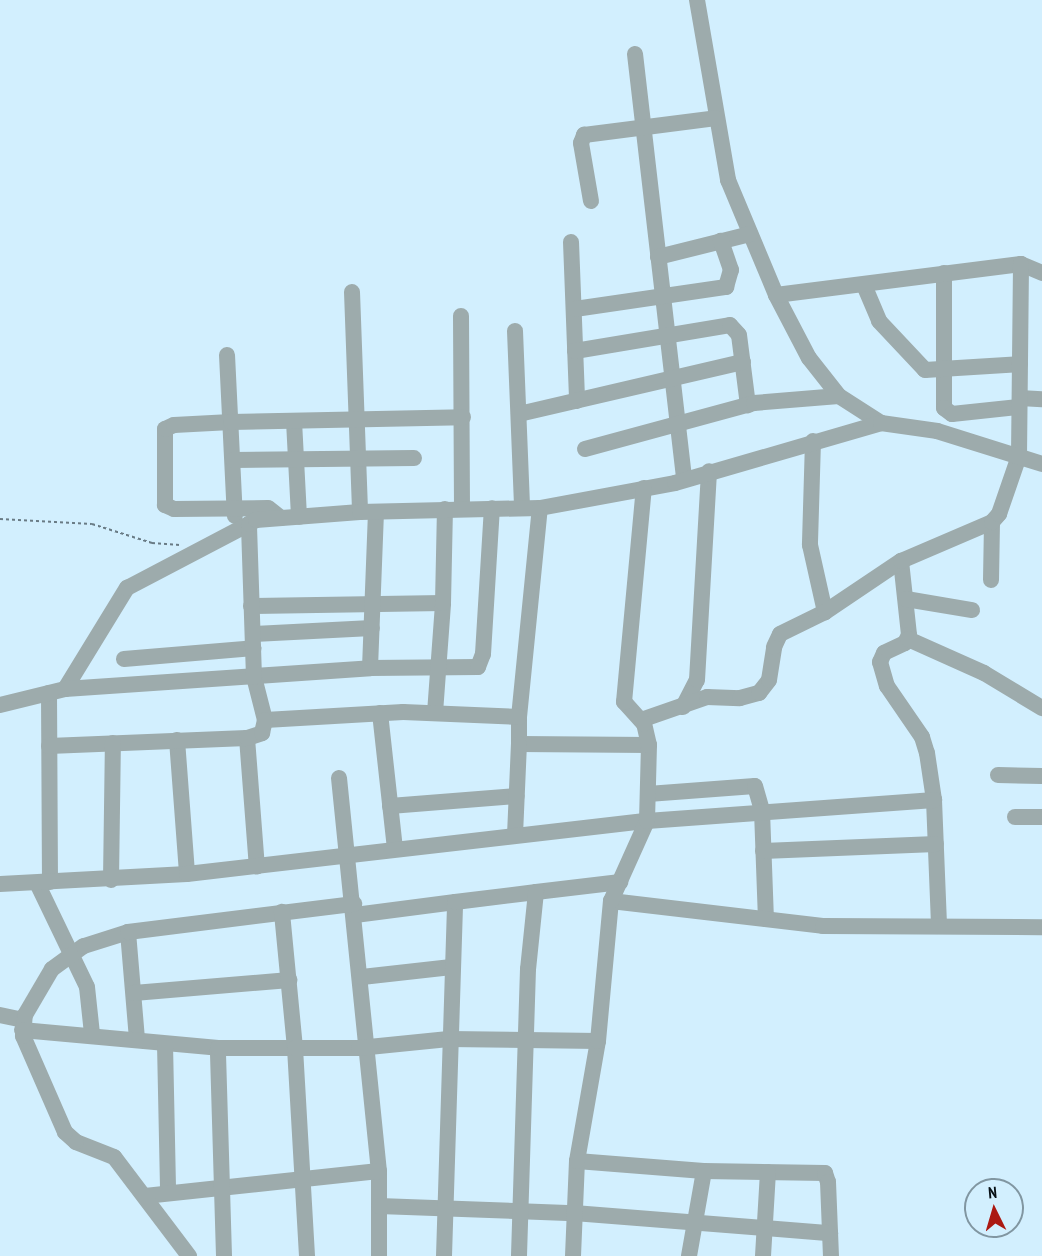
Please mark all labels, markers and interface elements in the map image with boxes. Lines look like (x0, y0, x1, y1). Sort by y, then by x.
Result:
north arrow (964, 1178, 1024, 1238)
text: N (987, 1182, 998, 1202)

